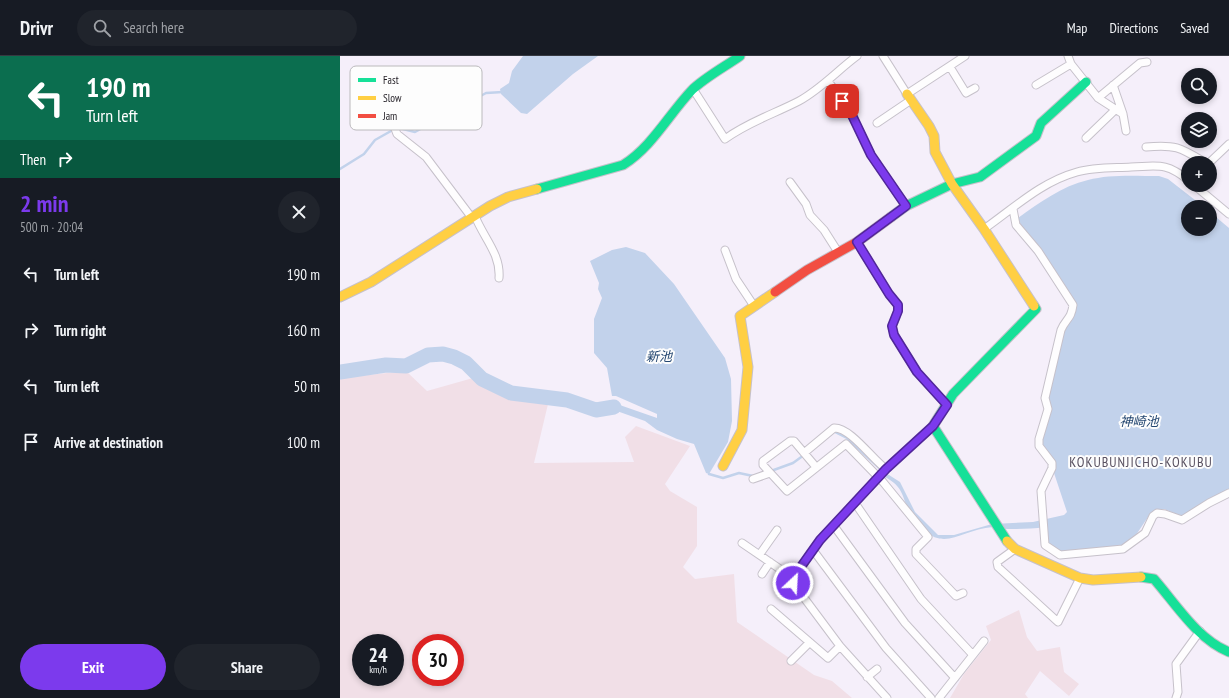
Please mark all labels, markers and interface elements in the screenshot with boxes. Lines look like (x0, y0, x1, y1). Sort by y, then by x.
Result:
search box (77, 10, 357, 46)
text: Drivr (20, 16, 53, 40)
icon: search (91, 17, 113, 39)
text: Search here (123, 18, 184, 37)
text: Map (1067, 19, 1087, 37)
text: Directions (1109, 19, 1158, 37)
text: Saved (1180, 19, 1209, 37)
legend (350, 66, 482, 130)
text: 190 m (86, 68, 150, 105)
map controls (1181, 68, 1217, 236)
button: search (1181, 68, 1217, 104)
icon: left (20, 72, 72, 124)
text: Fast (383, 73, 399, 87)
pin (825, 84, 859, 118)
icon: arrive (831, 90, 853, 112)
text: Slow (383, 91, 402, 105)
text: Turn left (86, 104, 138, 127)
text: Jam (382, 109, 397, 123)
button: layers (1181, 112, 1217, 148)
icon: right (54, 148, 76, 170)
text: Then (20, 150, 46, 169)
button: + (1181, 156, 1217, 192)
text: 2 min (20, 188, 68, 219)
button: close (278, 191, 320, 233)
button: − (1181, 200, 1217, 236)
text: 500 m · 20:04 (20, 219, 83, 236)
icon: left (20, 263, 42, 285)
text: Turn left (54, 265, 99, 284)
text: 190 m (287, 265, 320, 284)
icon: right (20, 319, 42, 341)
text: Turn right (54, 321, 106, 340)
text: 160 m (287, 321, 320, 340)
water label: 新池 (646, 348, 674, 365)
icon: left (20, 375, 42, 397)
text: Turn left (54, 377, 99, 396)
text: 50 m (294, 377, 320, 396)
water label: 神崎池 (1119, 413, 1160, 430)
icon: arrive (20, 431, 42, 453)
text: Arrive at destination (54, 433, 163, 452)
text: 100 m (287, 433, 320, 452)
district label: KOKUBUNJICHO-KOKUBU (1069, 453, 1213, 471)
position arrow (772, 562, 814, 604)
speed limit sign: 30 (412, 634, 464, 686)
text: 24 (368, 642, 388, 668)
button: Exit (20, 644, 166, 690)
button: Share (174, 644, 320, 690)
text: km/h (369, 663, 387, 676)

